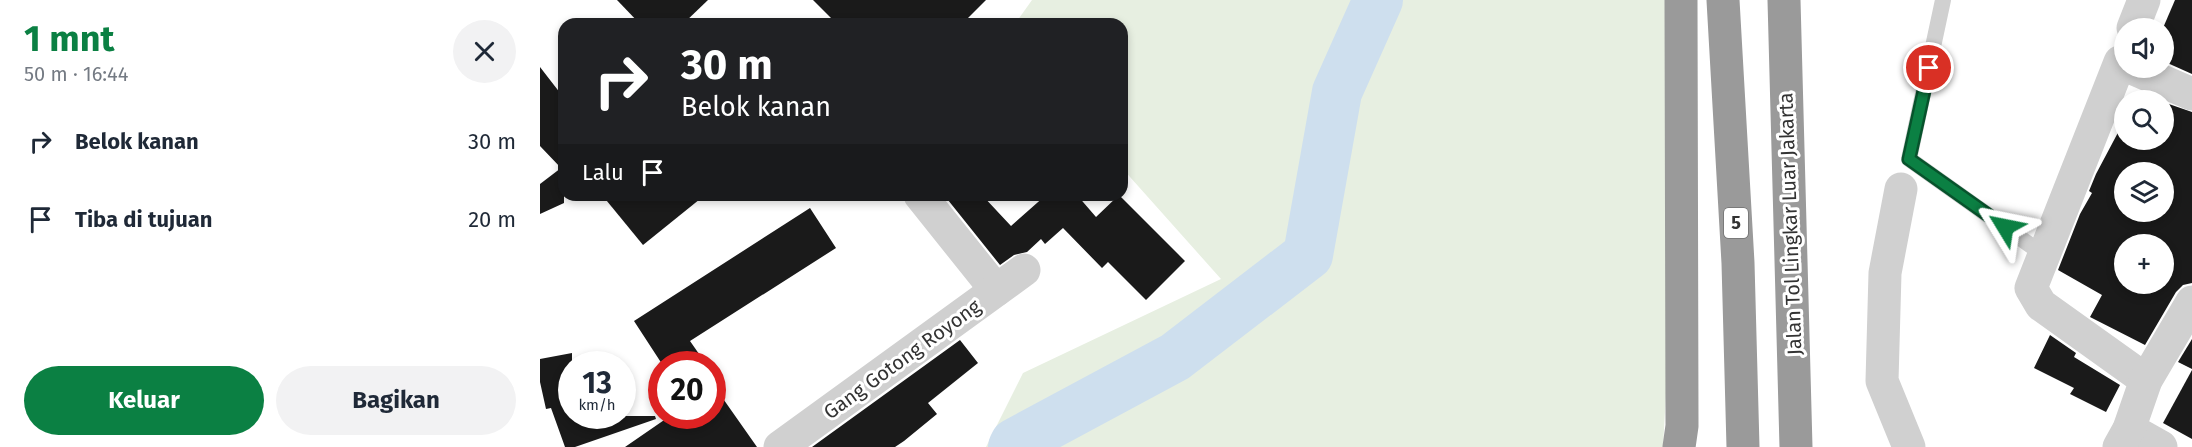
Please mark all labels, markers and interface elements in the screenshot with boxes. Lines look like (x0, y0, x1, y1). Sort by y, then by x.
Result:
text: 1 mnt (24, 17, 114, 61)
map controls (2114, 18, 2174, 294)
button: sound (2114, 18, 2174, 78)
button: close (453, 20, 516, 83)
text: 30 m (681, 40, 773, 90)
icon: right (582, 42, 660, 120)
pin (1903, 42, 1954, 93)
icon: arrive (1912, 51, 1945, 84)
text: 50 m · 16:44 (24, 62, 128, 86)
button: search (2114, 90, 2174, 150)
text: Belok kanan (681, 91, 831, 123)
street label: Jalan Tol Lingkar Luar Jakarta (1773, 92, 1807, 356)
icon: right (24, 125, 57, 158)
text: Belok kanan (75, 128, 199, 155)
text: 30 m (468, 128, 516, 155)
icon: arrive (636, 156, 669, 189)
text: Lalu (582, 159, 624, 186)
button: layers (2114, 162, 2174, 222)
position arrow (1973, 195, 2037, 259)
icon: arrive (24, 203, 57, 236)
text: Tiba di tujuan (75, 206, 212, 233)
text: 20 m (468, 206, 516, 233)
road number: 5 (1724, 208, 1748, 238)
button: + (2114, 234, 2174, 294)
street label: Gang Gotong Royong (819, 294, 986, 424)
speed limit sign: 20 (648, 351, 726, 429)
text: 13 (582, 365, 612, 401)
button: Keluar (24, 366, 264, 435)
button: Bagikan (276, 366, 516, 435)
text: km/h (578, 396, 616, 414)

